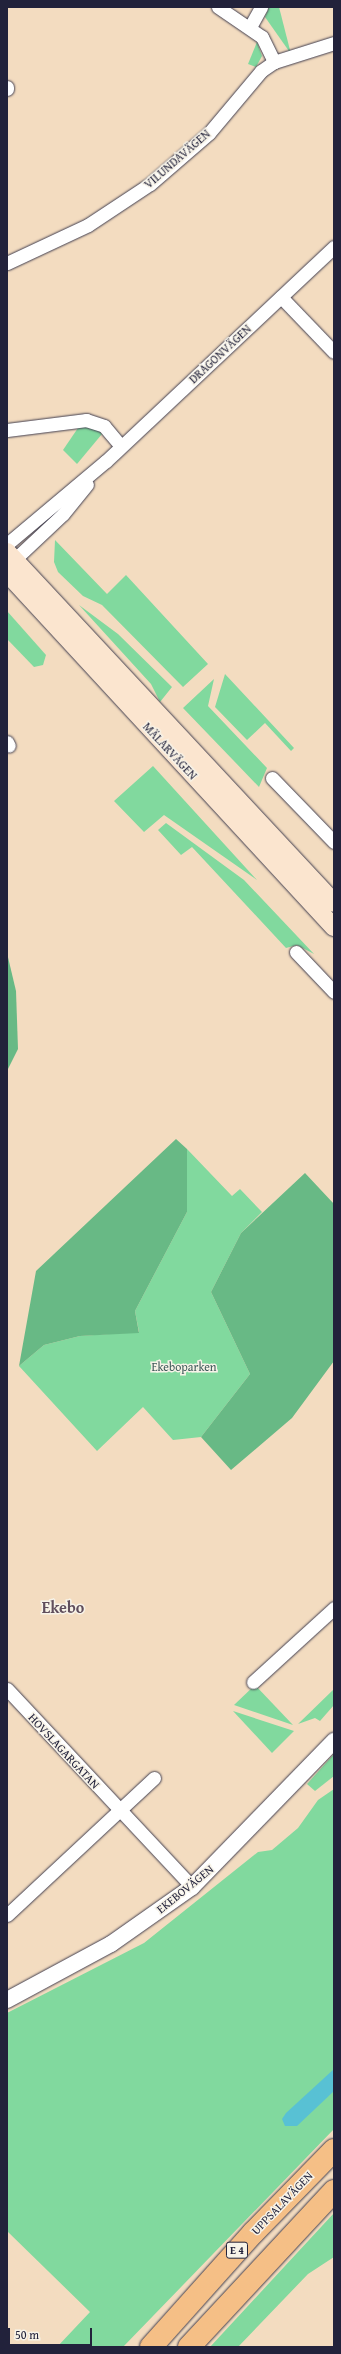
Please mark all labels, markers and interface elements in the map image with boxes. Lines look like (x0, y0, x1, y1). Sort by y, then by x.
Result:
street label: VILUNDAVÄGEN (141, 126, 213, 192)
street label: DRAGONVÄGEN (186, 322, 254, 386)
street label: MÄLARVÄGEN (140, 719, 200, 783)
park label: Ekeboparken (151, 1360, 217, 1374)
district label: Ekebo (42, 1597, 84, 1617)
street label: HOVSLAGARGATAN (25, 1710, 103, 1792)
street label: EKEBOVÄGEN (154, 1862, 216, 1916)
street label: UPPSALAVÄGEN (248, 2168, 316, 2238)
road number: E 4 (225, 2241, 249, 2259)
scale bar (10, 2320, 94, 2346)
text: 50 m (15, 2326, 39, 2343)

